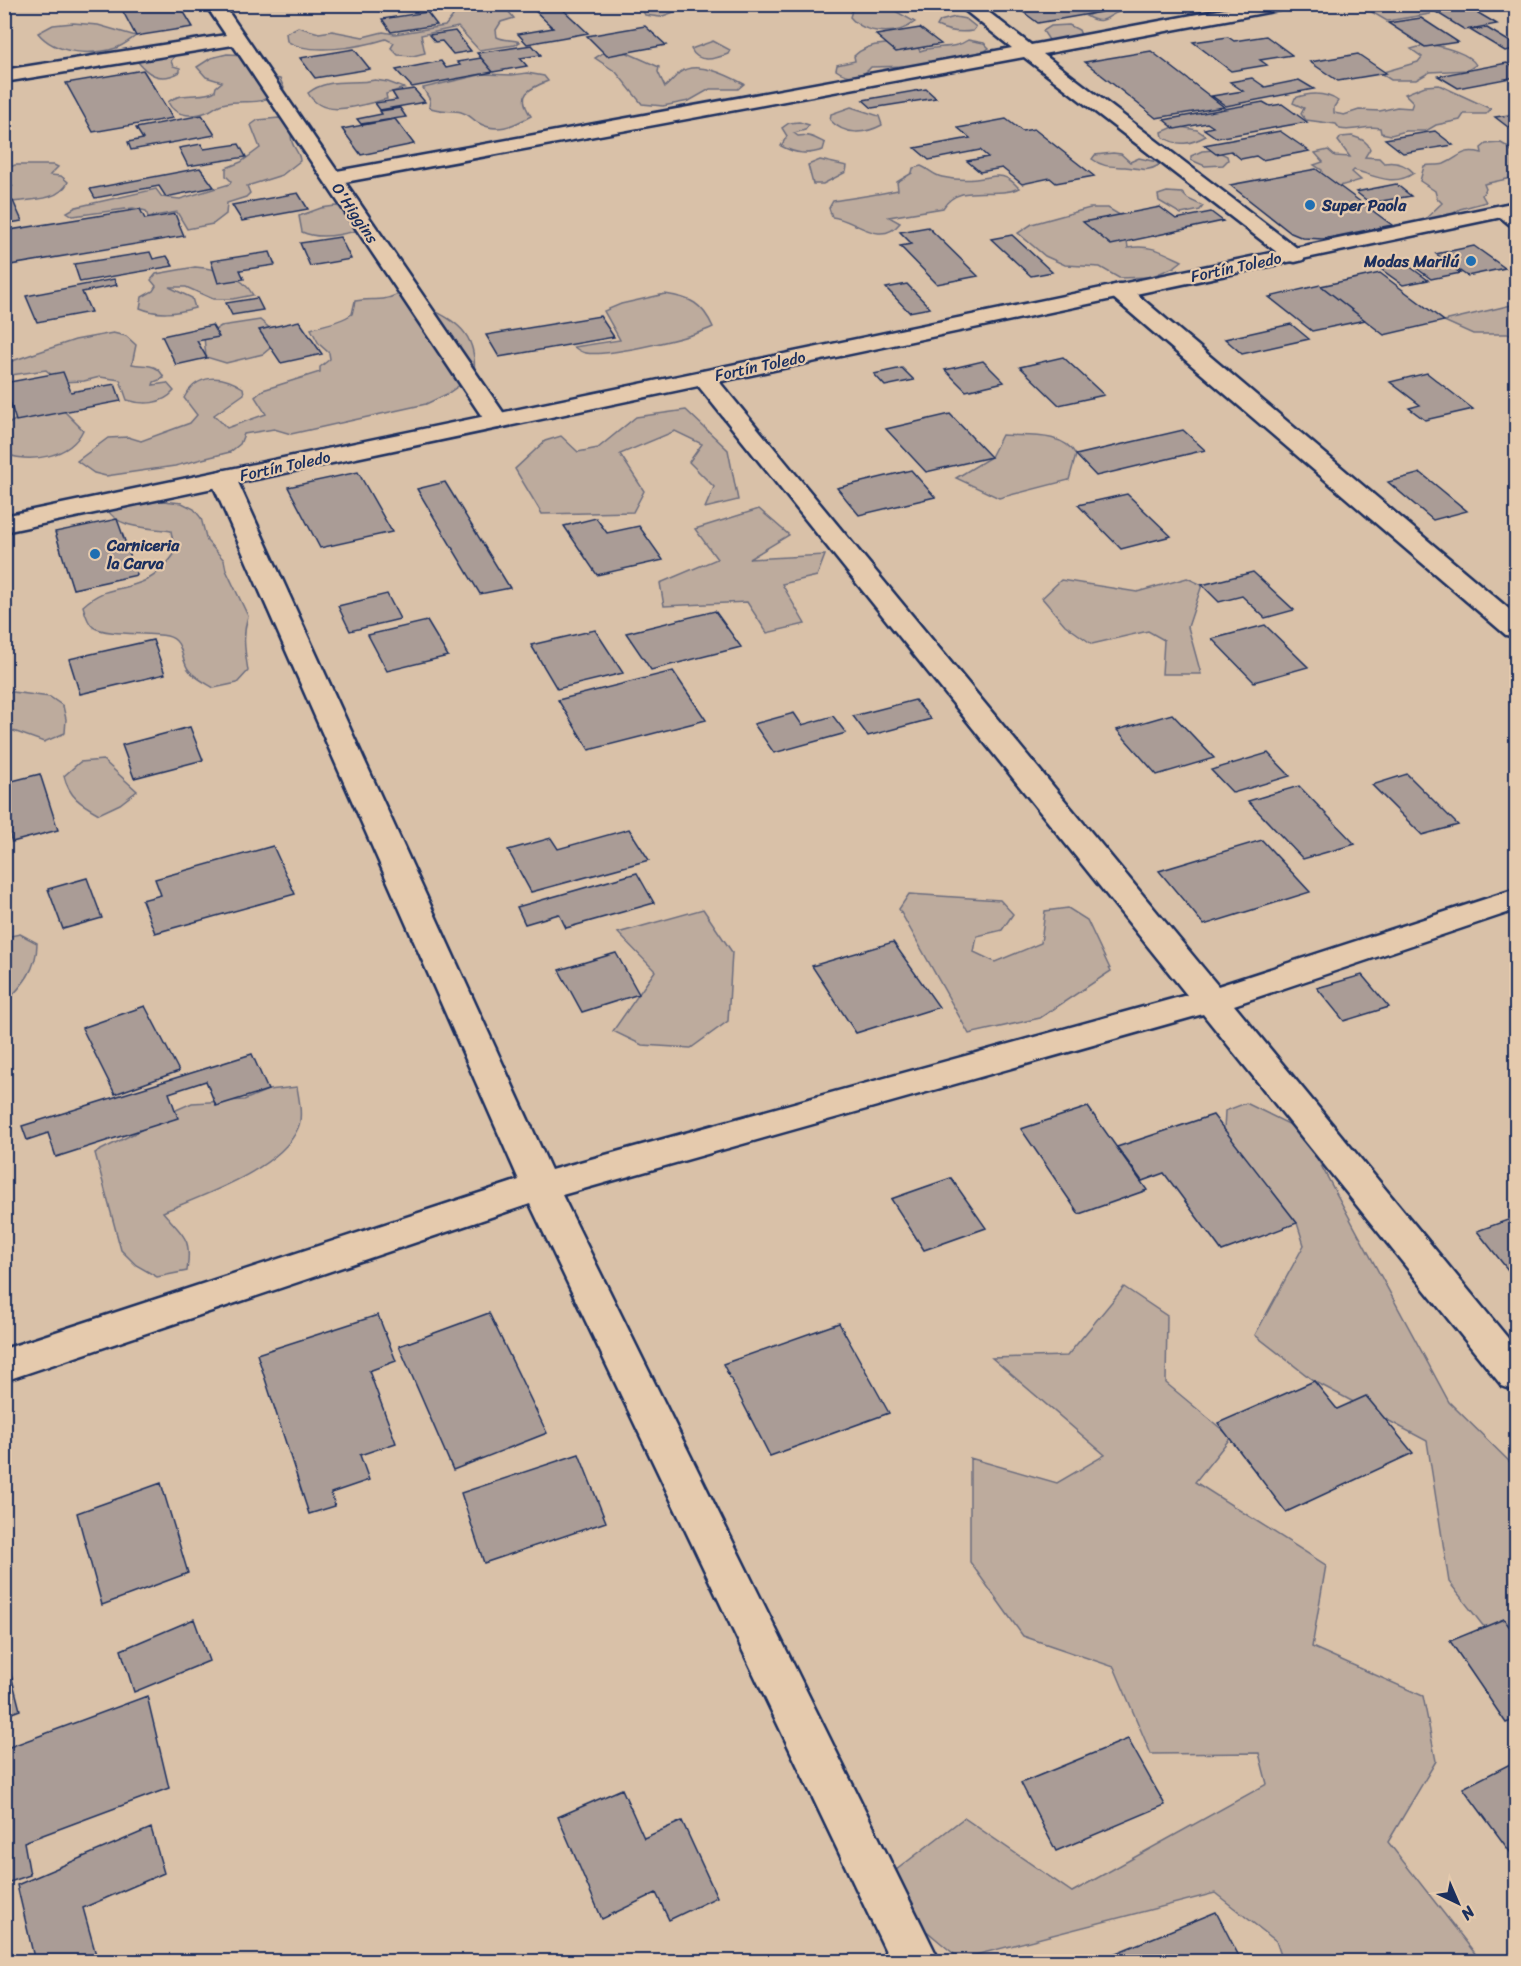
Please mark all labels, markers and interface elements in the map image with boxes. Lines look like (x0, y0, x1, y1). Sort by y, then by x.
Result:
street label: O'Higgins (324, 176, 387, 250)
place label: Super Paola (1321, 191, 1407, 220)
marker: Super Paola (1303, 198, 1317, 212)
street label: Fortín Toledo (1188, 243, 1284, 291)
place label: Modas Marilú (1363, 247, 1459, 276)
marker: Modas Marilú (1464, 254, 1478, 268)
street label: Fortín Toledo (712, 342, 808, 390)
street label: Fortín Toledo (237, 442, 333, 490)
place label: Carniceria la Carva (106, 531, 180, 578)
marker: Carniceria la Carva (88, 547, 102, 561)
north arrow (1428, 1873, 1488, 1933)
text: N (1453, 1898, 1483, 1928)

